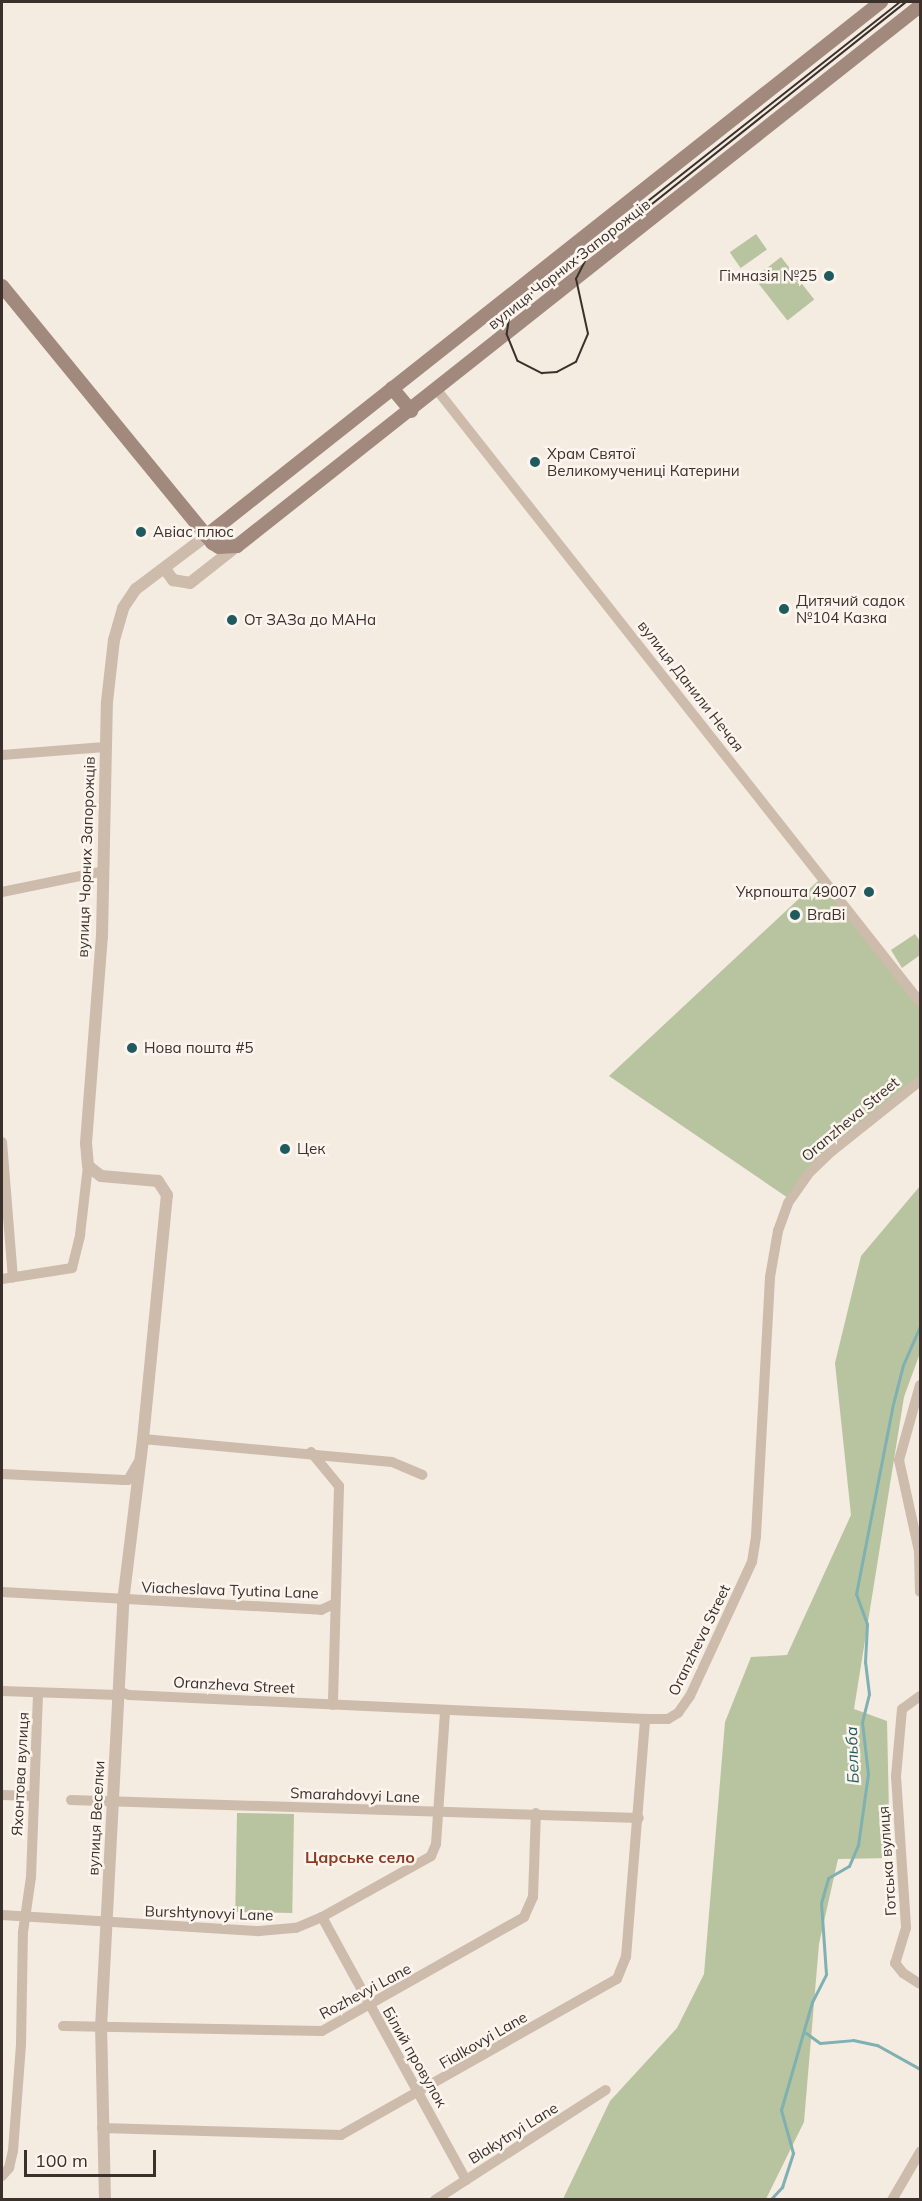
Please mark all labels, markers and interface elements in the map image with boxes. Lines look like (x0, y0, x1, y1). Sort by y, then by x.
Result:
street label: вулиця Чорних Запорожців (484, 195, 654, 333)
place label: Гімназія №25 (719, 267, 817, 285)
marker: Гімназія №25 (822, 269, 836, 283)
place label: Храм Святої Великомучениці Катерини (547, 444, 740, 479)
marker: Храм Святої Великомучениці Катерини (528, 455, 542, 469)
place label: Авіас плюс (153, 523, 234, 541)
marker: Авіас плюс (134, 525, 148, 539)
place label: Дитячий садок №104 Казка (796, 591, 905, 626)
marker: Дитячий садок №104 Казка (777, 602, 791, 616)
place label: От ЗАЗа до МАНа (244, 611, 376, 629)
marker: От ЗАЗа до МАНа (225, 613, 239, 627)
street label: вулиця Данили Нечая (634, 617, 748, 755)
street label: вулиця Чорних Запорожців (73, 756, 99, 958)
place label: Укрпошта 49007 (736, 883, 857, 901)
marker: Укрпошта 49007 (862, 885, 876, 899)
place label: BraBi (807, 906, 845, 924)
marker: BraBi (788, 908, 802, 922)
place label: Нова пошта #5 (144, 1039, 253, 1057)
marker: Нова пошта #5 (125, 1041, 139, 1055)
street label: Oranzheva Street (798, 1073, 902, 1165)
place label: Цек (297, 1140, 325, 1158)
marker: Цек (278, 1142, 292, 1156)
street label: Viacheslava Tyutina Lane (141, 1578, 319, 1602)
street label: Oranzheva Street (664, 1581, 734, 1699)
street label: Oranzheva Street (173, 1673, 295, 1697)
street label: Яхонтова вулиця (8, 1712, 32, 1836)
water label: Бельба (841, 1726, 863, 1784)
street label: вулиця Веселки (84, 1760, 108, 1876)
street label: Smarahdovyi Lane (290, 1784, 420, 1806)
street label: Готська вулиця (874, 1805, 900, 1917)
district label: Царське село (305, 1847, 415, 1867)
street label: Burshtynovyi Lane (144, 1902, 274, 1924)
street label: Rozhevyi Lane (316, 1959, 414, 2023)
street label: Білий провулок (379, 2004, 451, 2110)
street label: Fialkovyi Lane (436, 2008, 530, 2072)
street label: Blakytnyi Lane (465, 2098, 561, 2168)
scale bar (27, 2138, 159, 2176)
text: 100 m (35, 2149, 88, 2172)

